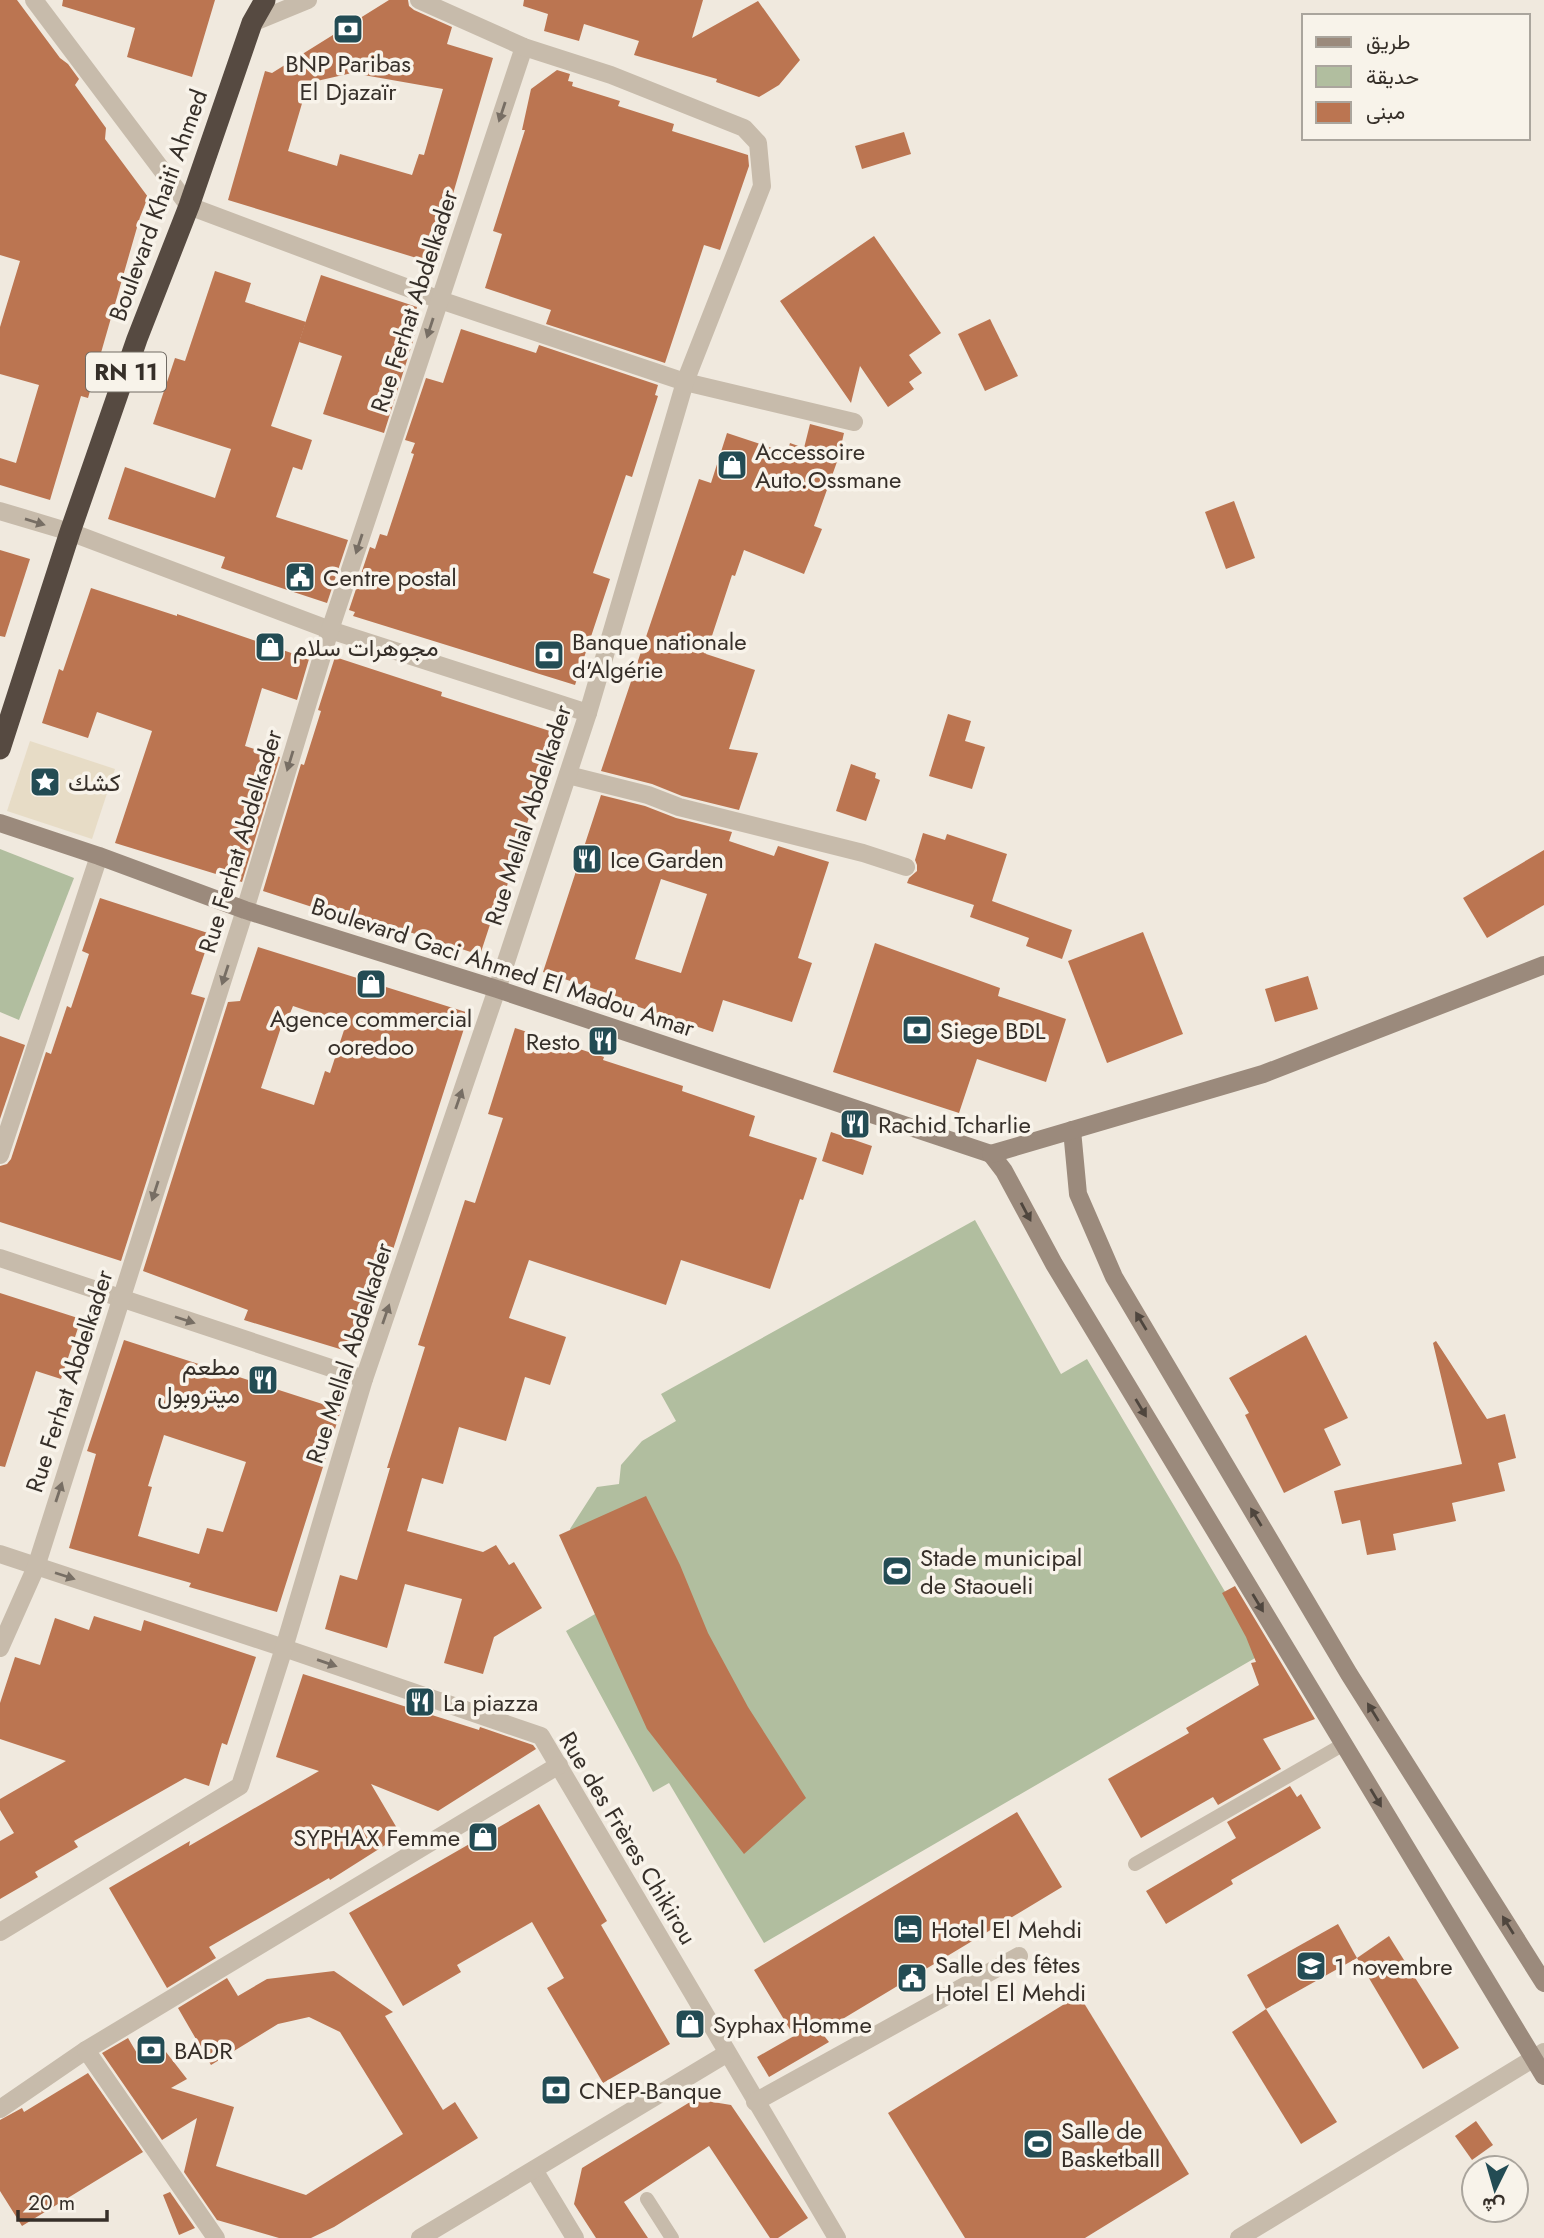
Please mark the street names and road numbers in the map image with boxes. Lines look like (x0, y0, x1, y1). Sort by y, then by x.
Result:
street label: Boulevard Khaiti Ahmed (100, 84, 216, 326)
street label: Rue Ferhat Abdelkader (362, 185, 467, 417)
road number: RN 11 (86, 352, 166, 392)
street label: Rue Mellal Abdelkader (476, 699, 580, 930)
street label: Rue Ferhat Abdelkader (189, 724, 291, 957)
street label: Boulevard Gaci Ahmed El Madou Amar (307, 888, 700, 1046)
street label: Rue Mellal Abdelkader (297, 1237, 401, 1468)
street label: Rue Ferhat Abdelkader (17, 1265, 122, 1497)
street label: Rue des Frères Chikirou (550, 1725, 706, 1951)

